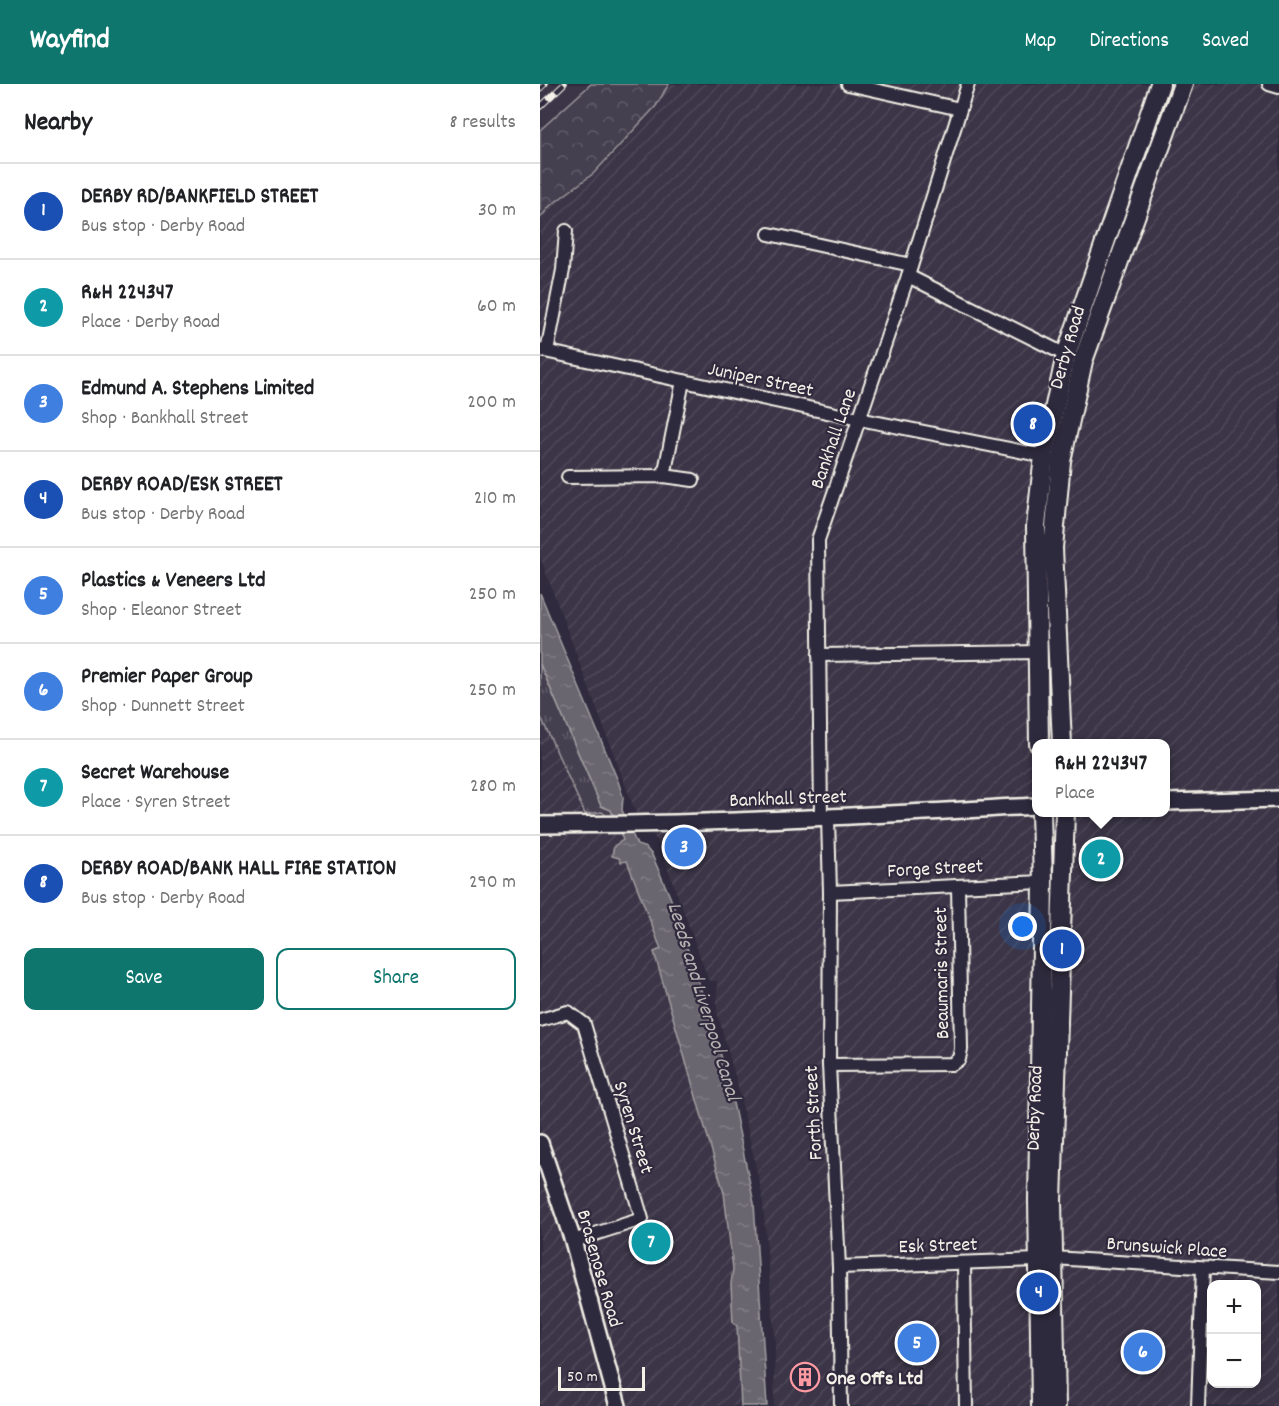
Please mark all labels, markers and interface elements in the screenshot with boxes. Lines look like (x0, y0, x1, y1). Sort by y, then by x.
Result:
text: Wayfind (30, 22, 110, 62)
text: Map (1025, 27, 1056, 57)
text: Directions (1089, 27, 1169, 57)
text: Saved (1202, 27, 1249, 57)
text: Nearby (24, 105, 92, 142)
text: 8 results (450, 109, 516, 137)
text: DERBY RD/BANKFIELD STREET (81, 182, 318, 213)
text: 1 (41, 197, 46, 225)
text: 30 m (478, 197, 516, 225)
text: Bus stop · Derby Road (81, 213, 245, 241)
text: R&H 224347 (81, 278, 173, 309)
text: 2 (39, 293, 48, 321)
text: 60 m (477, 293, 516, 321)
street label: Derby Road (1044, 303, 1094, 393)
text: Place · Derby Road (81, 309, 220, 337)
street label: Juniper Street (705, 356, 816, 406)
text: Edmund A. Stephens Limited (81, 374, 314, 405)
street label: Bankhall Lane (805, 385, 865, 493)
text: 3 (39, 389, 48, 417)
text: 200 m (467, 389, 516, 417)
pin: 8 (1014, 402, 1052, 446)
text: Shop · Bankhall Street (81, 405, 248, 433)
text: DERBY ROAD/ESK STREET (81, 470, 282, 501)
text: 4 (39, 485, 48, 513)
text: 210 m (474, 485, 516, 513)
text: Bus stop · Derby Road (81, 501, 245, 529)
text: Plastics & Veneers Ltd (81, 566, 266, 597)
text: 5 (39, 581, 48, 609)
text: 250 m (469, 581, 516, 609)
text: Shop · Eleanor Street (81, 597, 242, 625)
text: Premier Paper Group (81, 662, 253, 693)
text: 6 (39, 677, 48, 705)
text: 250 m (469, 677, 516, 705)
text: Shop · Dunnett Street (81, 693, 245, 721)
popup (1032, 739, 1170, 817)
text: R&H 224347 (1055, 749, 1147, 780)
text: Secret Warehouse (81, 758, 229, 789)
text: 7 (40, 773, 47, 801)
text: 280 m (470, 773, 516, 801)
text: Place (1055, 780, 1095, 808)
street label: Bankhall Street (729, 784, 847, 816)
text: Place · Syren Street (81, 789, 230, 817)
pin: 3 (664, 824, 704, 870)
pin: 2 (1082, 836, 1120, 882)
text: DERBY ROAD/BANK HALL FIRE STATION (81, 854, 396, 885)
street label: Forge Street (886, 854, 984, 886)
text: 8 (39, 869, 48, 897)
text: 290 m (469, 869, 516, 897)
text: Bus stop · Derby Road (81, 885, 245, 913)
water label: Leeds and Liverpool Canal (658, 899, 747, 1107)
street label: Beaumaris Street (928, 907, 958, 1039)
your location (1008, 912, 1037, 941)
pin: 1 (1042, 926, 1082, 972)
button: Save (24, 948, 264, 1010)
button: Share (276, 948, 516, 1010)
street label: Forth Street (799, 1065, 831, 1161)
street label: Derby Road (1021, 1065, 1051, 1151)
street label: Syren Street (605, 1078, 659, 1178)
street label: Brasenose Road (568, 1207, 628, 1331)
pin: 7 (632, 1220, 670, 1264)
street label: Brunswick Place (1106, 1231, 1228, 1267)
street label: Esk Street (898, 1232, 978, 1262)
pin: 4 (1020, 1270, 1058, 1314)
map controls (1207, 1280, 1261, 1388)
button: + (1207, 1280, 1261, 1334)
pin: 5 (898, 1320, 937, 1366)
pin: 6 (1124, 1330, 1162, 1374)
button: − (1207, 1334, 1261, 1388)
building icon: One Offs Ltd (789, 1361, 821, 1393)
scale bar (558, 1364, 645, 1392)
text: 50 m (567, 1366, 598, 1389)
place label: One Offs Ltd (826, 1366, 923, 1394)

